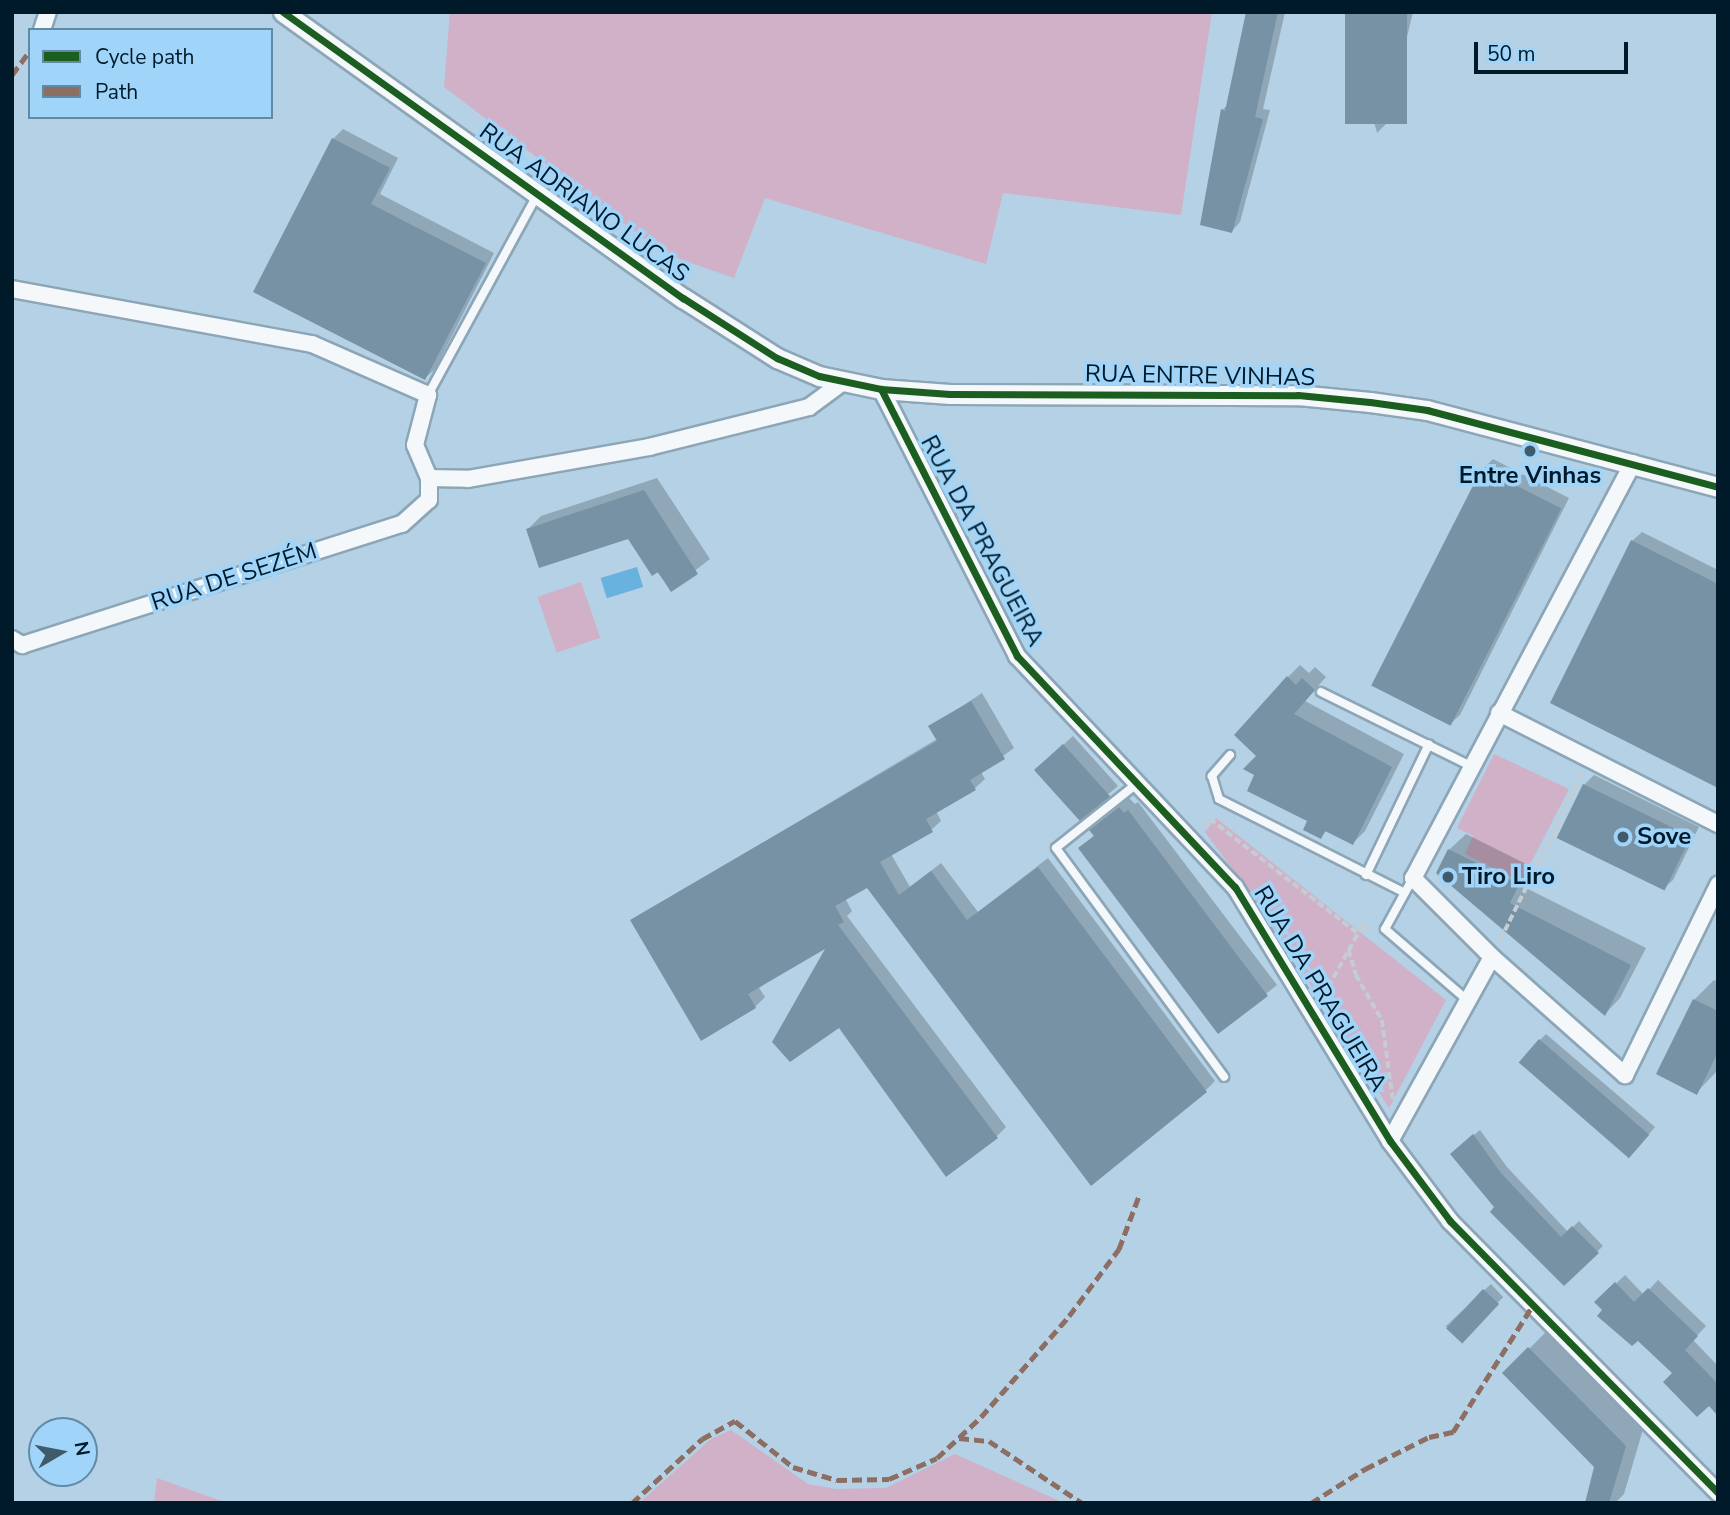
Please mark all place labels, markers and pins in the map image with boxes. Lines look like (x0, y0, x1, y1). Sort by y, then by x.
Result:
marker: Entre Vinhas (1522, 443, 1538, 459)
place label: Entre Vinhas (1459, 462, 1601, 490)
place label: Sove (1637, 823, 1691, 851)
marker: Sove (1615, 829, 1631, 845)
place label: Tiro Liro (1462, 863, 1555, 891)
marker: Tiro Liro (1440, 869, 1456, 885)

